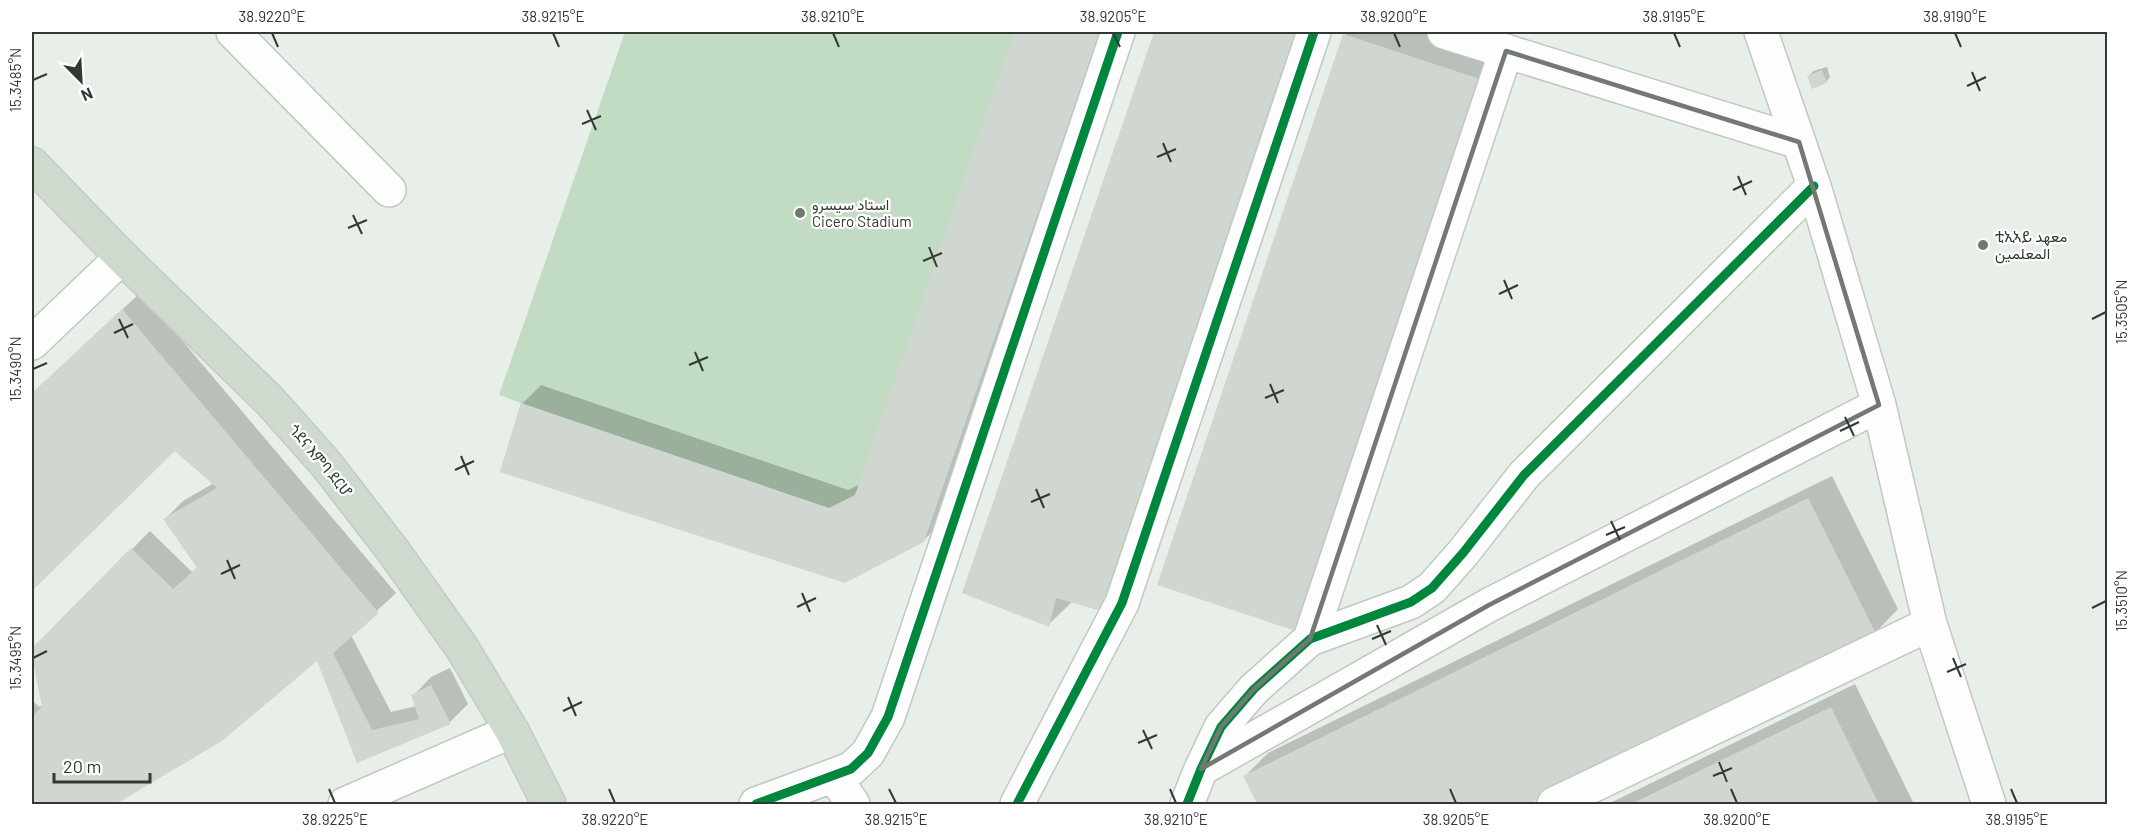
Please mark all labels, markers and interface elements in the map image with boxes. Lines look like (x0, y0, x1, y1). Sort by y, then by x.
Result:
text: 38.9220°E (239, 7, 305, 25)
text: 38.9215°E (521, 7, 585, 25)
text: 38.9210°E (801, 7, 865, 25)
text: 38.9205°E (1080, 7, 1146, 25)
text: 38.9200°E (1360, 7, 1428, 25)
text: 38.9195°E (1643, 7, 1705, 25)
text: 38.9190°E (1923, 7, 1987, 25)
text: 15.3485°N (6, 48, 24, 112)
north arrow (51, 51, 111, 111)
text: N (79, 84, 96, 106)
place label: استاد سيسرو Cicero Stadium (812, 195, 912, 230)
marker: استاد سيسرو Cicero Stadium (793, 206, 807, 220)
place label: ቲኢኣይ معهد المعلمين (1995, 227, 2067, 264)
marker: ቲኢኣይ معهد المعلمين (1976, 238, 1990, 252)
text: 15.3505°N (2112, 280, 2130, 344)
text: 15.3490°N (6, 336, 24, 402)
street label: ጎደና እምባ ደርሆ (286, 420, 357, 500)
text: 15.3510°N (2112, 570, 2130, 632)
text: 15.3495°N (6, 626, 24, 690)
scale bar (54, 746, 150, 784)
text: 20 m (63, 755, 101, 777)
text: 38.9225°E (302, 810, 368, 828)
text: 38.9220°E (582, 810, 648, 828)
text: 38.9215°E (864, 810, 928, 828)
text: 38.9210°E (1144, 810, 1208, 828)
text: 38.9205°E (1423, 810, 1489, 828)
text: 38.9200°E (1703, 810, 1771, 828)
text: 38.9195°E (1986, 810, 2048, 828)

